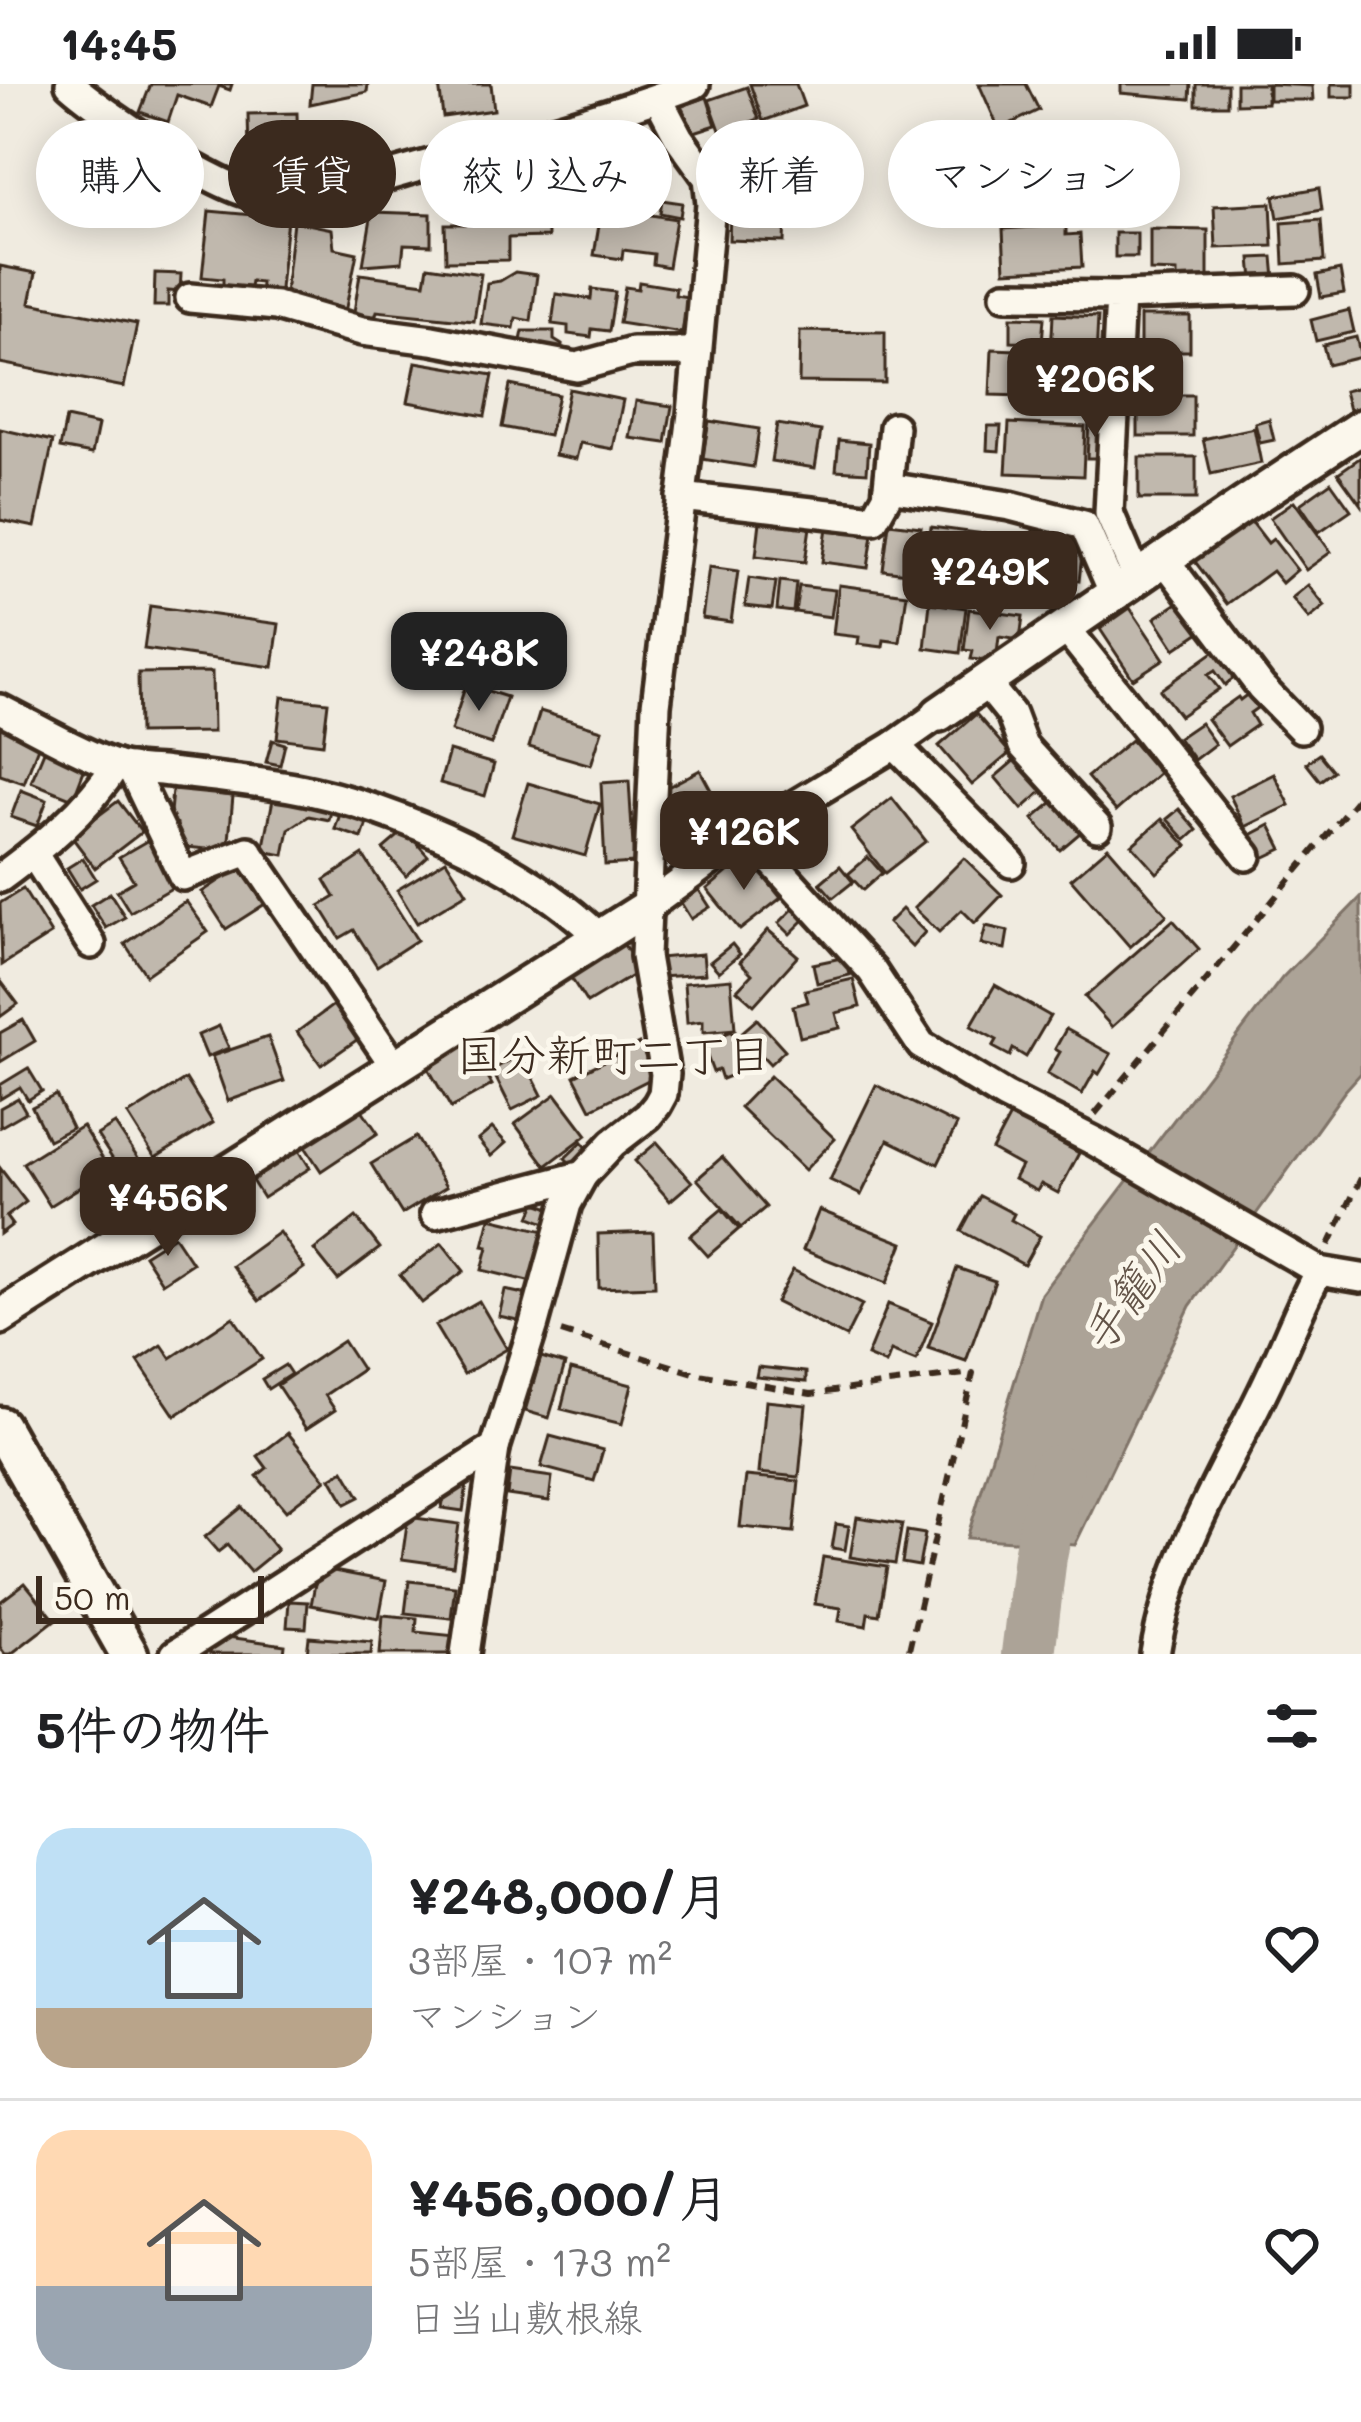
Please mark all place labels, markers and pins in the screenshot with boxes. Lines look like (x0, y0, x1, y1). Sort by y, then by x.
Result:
pin: ¥206K (1011, 338, 1179, 440)
pin: ¥249K (906, 531, 1074, 633)
pin: ¥248K (395, 612, 563, 714)
pin: ¥126K (660, 791, 828, 893)
pin: ¥456K (84, 1157, 252, 1259)

